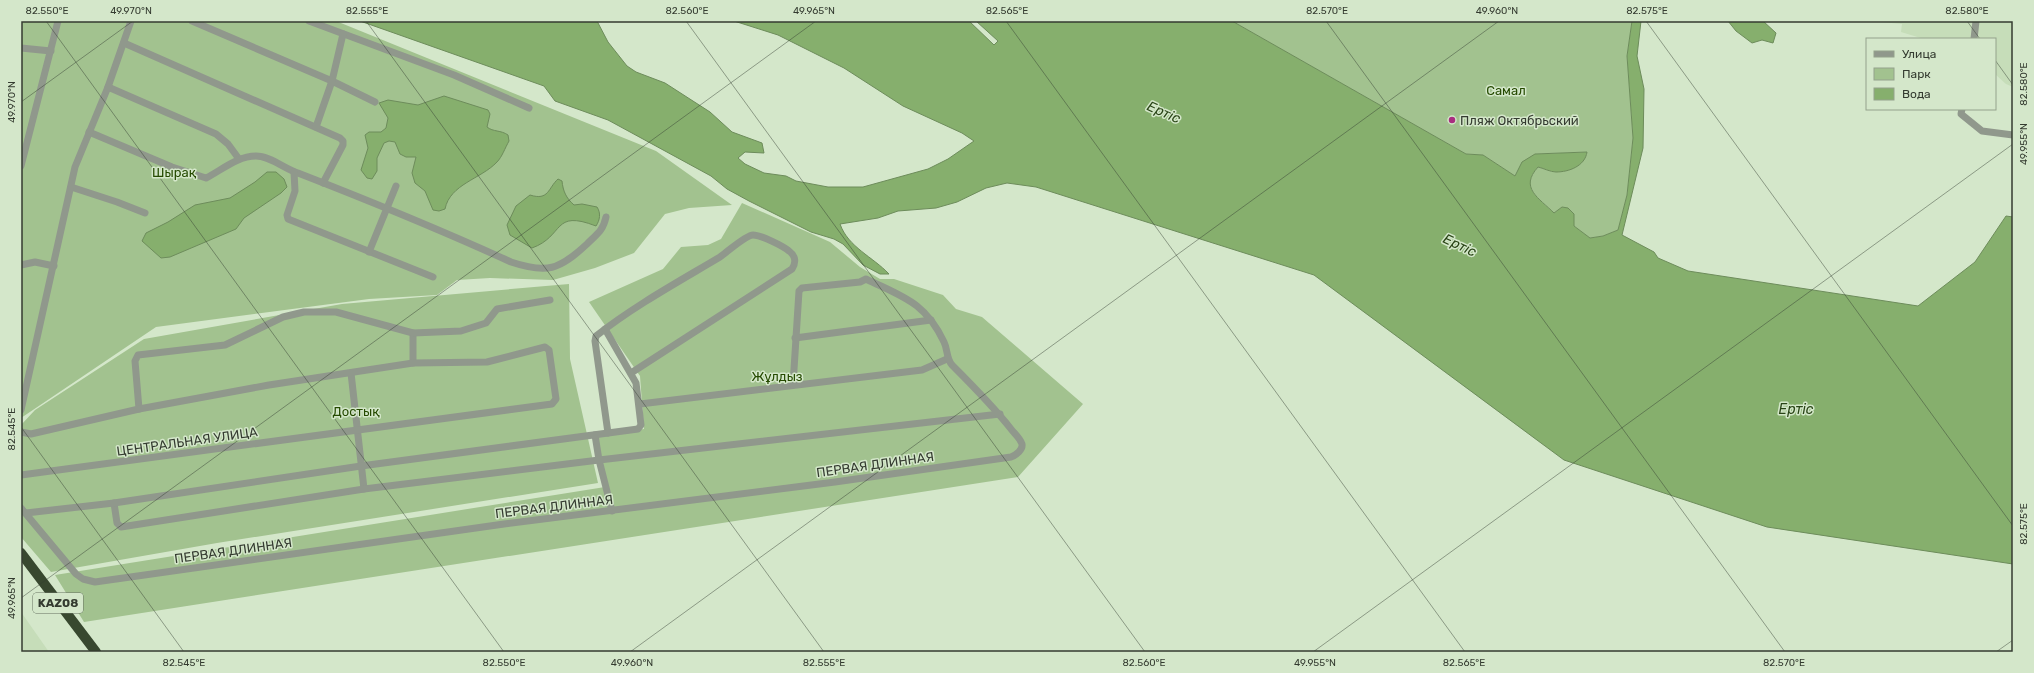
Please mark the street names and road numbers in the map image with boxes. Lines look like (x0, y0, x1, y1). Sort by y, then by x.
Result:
street label: ЦЕНТРАЛЬНАЯ УЛИЦА (116, 424, 259, 459)
street label: ПЕРВАЯ ДЛИННАЯ (815, 449, 935, 480)
street label: ПЕРВАЯ ДЛИННАЯ (494, 492, 614, 521)
street label: ПЕРВАЯ ДЛИННАЯ (173, 535, 293, 566)
road number: KAZ08 (33, 593, 83, 613)

